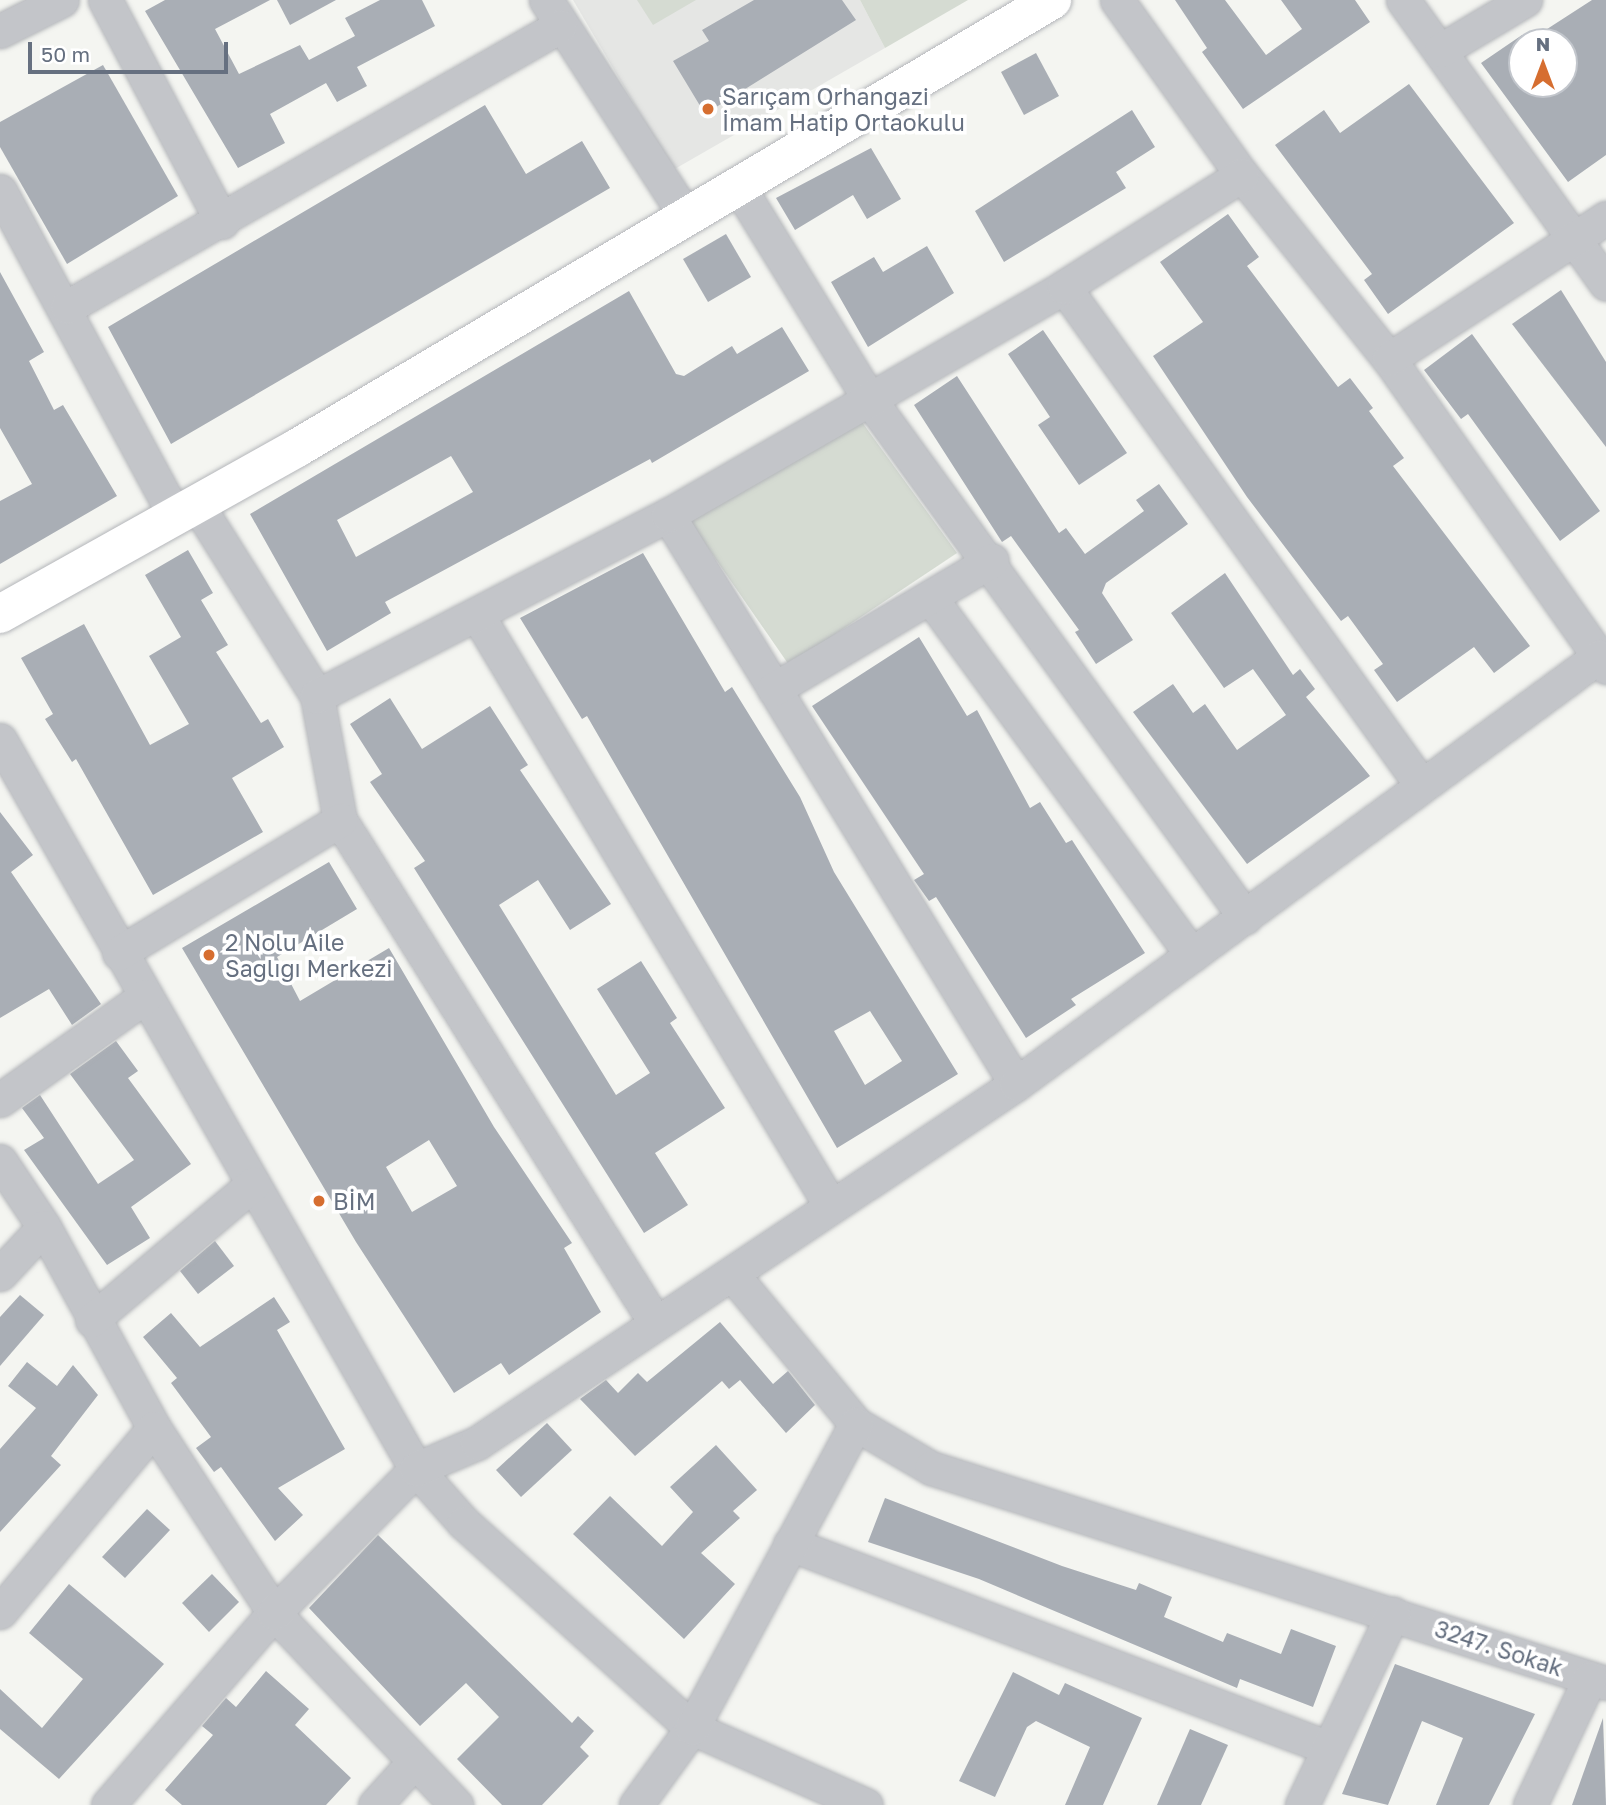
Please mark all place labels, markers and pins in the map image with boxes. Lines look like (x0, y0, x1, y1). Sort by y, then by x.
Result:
place label: Sarıçam Orhangazi İmam Hatip Ortaokulu (722, 82, 965, 136)
marker: Sarıçam Orhangazi İmam Hatip Ortaokulu (700, 101, 716, 117)
place label: 2 Nolu Aile Saglıgı Merkezi (225, 928, 392, 982)
marker: 2 Nolu Aile Saglıgı Merkezi (199, 945, 219, 965)
place label: BİM (333, 1187, 375, 1215)
marker: BİM (311, 1193, 327, 1209)

